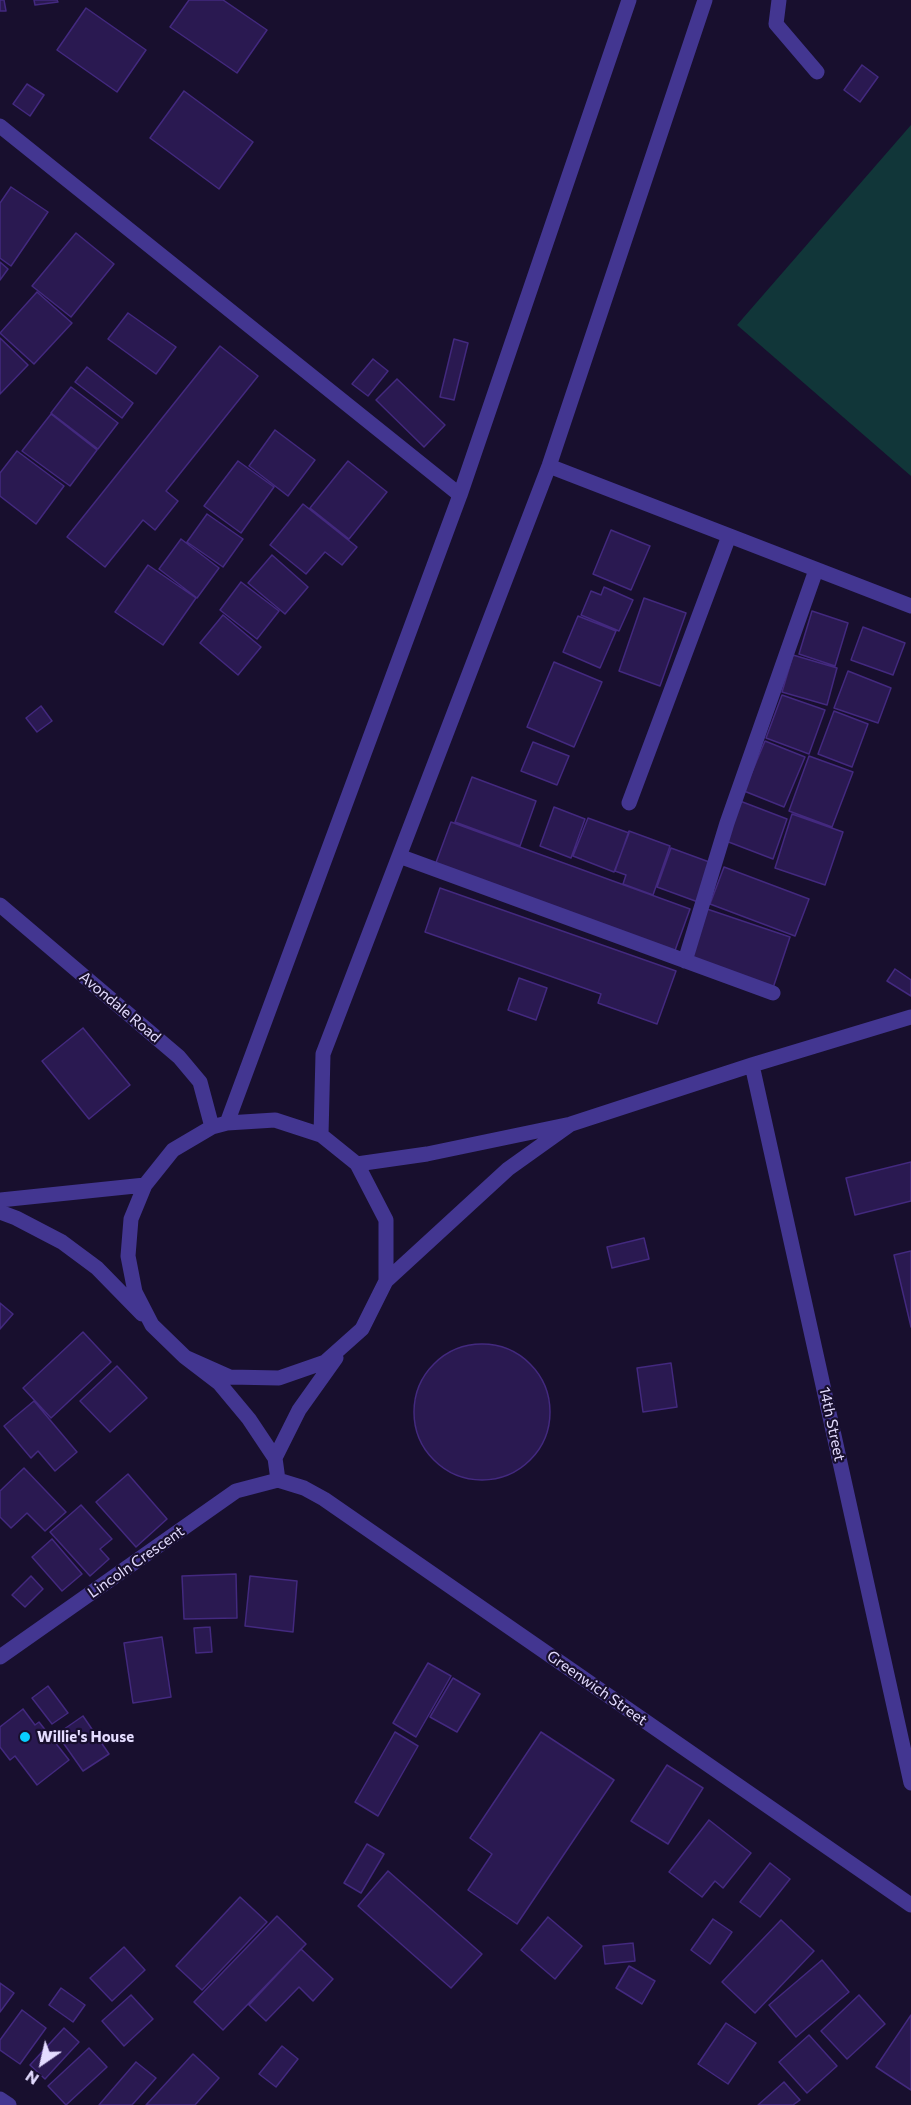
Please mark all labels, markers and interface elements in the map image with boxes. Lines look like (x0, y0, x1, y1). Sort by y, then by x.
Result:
street label: Avondale Road (76, 968, 164, 1046)
street label: 14th Street (815, 1385, 849, 1463)
street label: Lincoln Crescent (84, 1522, 188, 1602)
street label: Greenwich Street (543, 1647, 651, 1729)
place label: Willie's House (37, 1728, 134, 1746)
marker: Willie's House (18, 1730, 32, 1744)
north arrow (12, 2033, 72, 2093)
text: N (21, 2067, 42, 2090)

